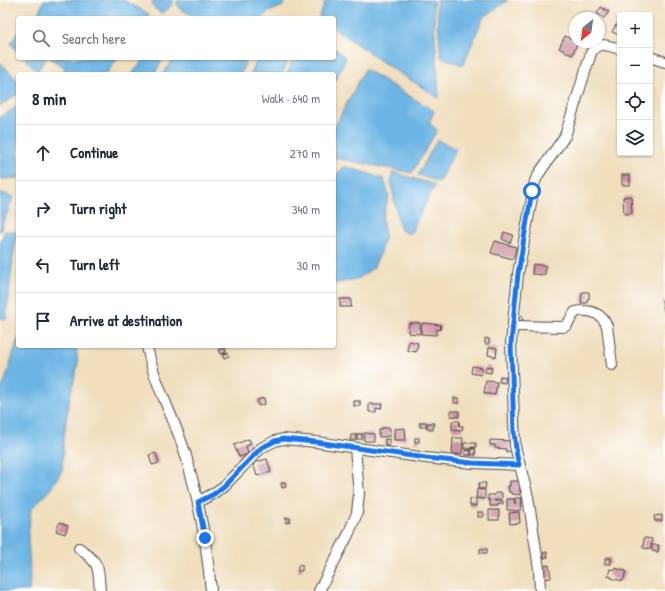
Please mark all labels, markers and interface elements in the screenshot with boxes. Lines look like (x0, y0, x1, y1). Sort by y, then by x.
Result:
north arrow (569, 12, 605, 48)
map controls (617, 12, 653, 156)
button: + (617, 12, 653, 48)
search box (16, 16, 336, 60)
icon: search (30, 27, 52, 49)
text: Search here (62, 28, 126, 49)
button: − (617, 48, 653, 84)
button: locate (617, 84, 653, 120)
text: 8 min (32, 87, 66, 110)
text: Walk · 640 m (262, 89, 320, 107)
button: layers (617, 120, 653, 156)
icon: ahead (32, 142, 54, 164)
text: Continue (70, 142, 118, 163)
text: 270 m (290, 144, 320, 162)
route start (523, 182, 541, 200)
icon: right (32, 198, 54, 220)
text: Turn right (70, 198, 126, 219)
text: 340 m (292, 200, 320, 218)
icon: left (32, 254, 54, 276)
text: Turn left (70, 254, 120, 275)
text: 30 m (297, 256, 320, 274)
icon: arrive (32, 310, 54, 332)
text: Arrive at destination (70, 310, 182, 331)
route end (196, 529, 214, 547)

